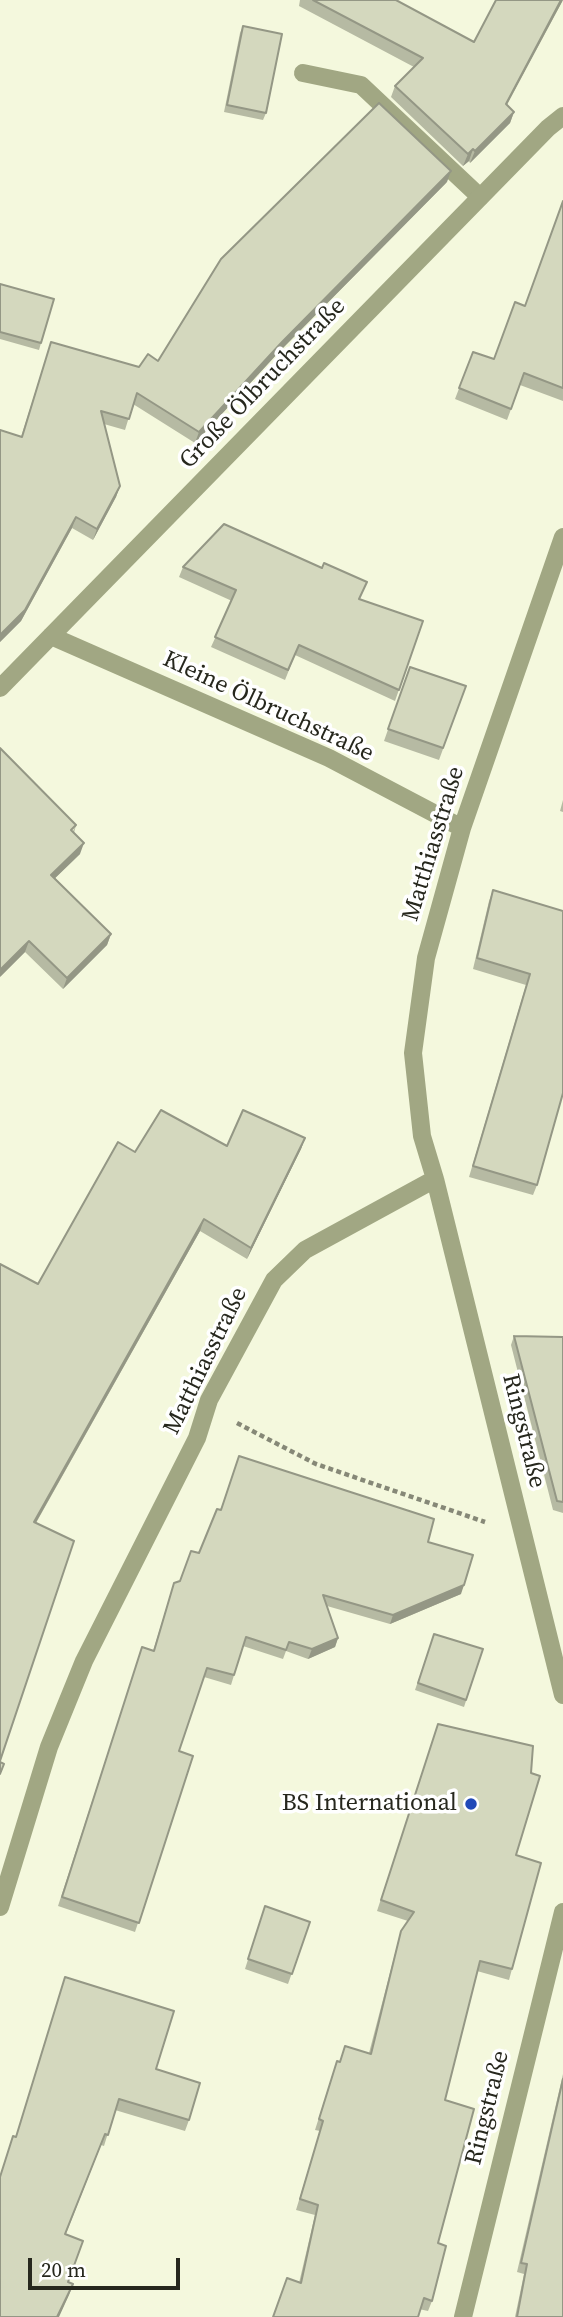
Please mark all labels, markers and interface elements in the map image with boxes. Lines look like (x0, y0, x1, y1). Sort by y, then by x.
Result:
street label: Große Ölbruchstraße (174, 293, 352, 475)
street label: Kleine Ölbruchstraße (158, 645, 378, 769)
street label: Matthiasstraße (397, 763, 471, 925)
street label: Matthiasstraße (158, 1283, 254, 1439)
street label: Ringstraße (495, 1371, 551, 1491)
place label: BS International (282, 1790, 457, 1818)
marker: BS International (463, 1796, 479, 1812)
street label: Ringstraße (460, 2048, 516, 2168)
scale bar (32, 2244, 184, 2288)
text: 20 m (41, 2255, 86, 2284)

